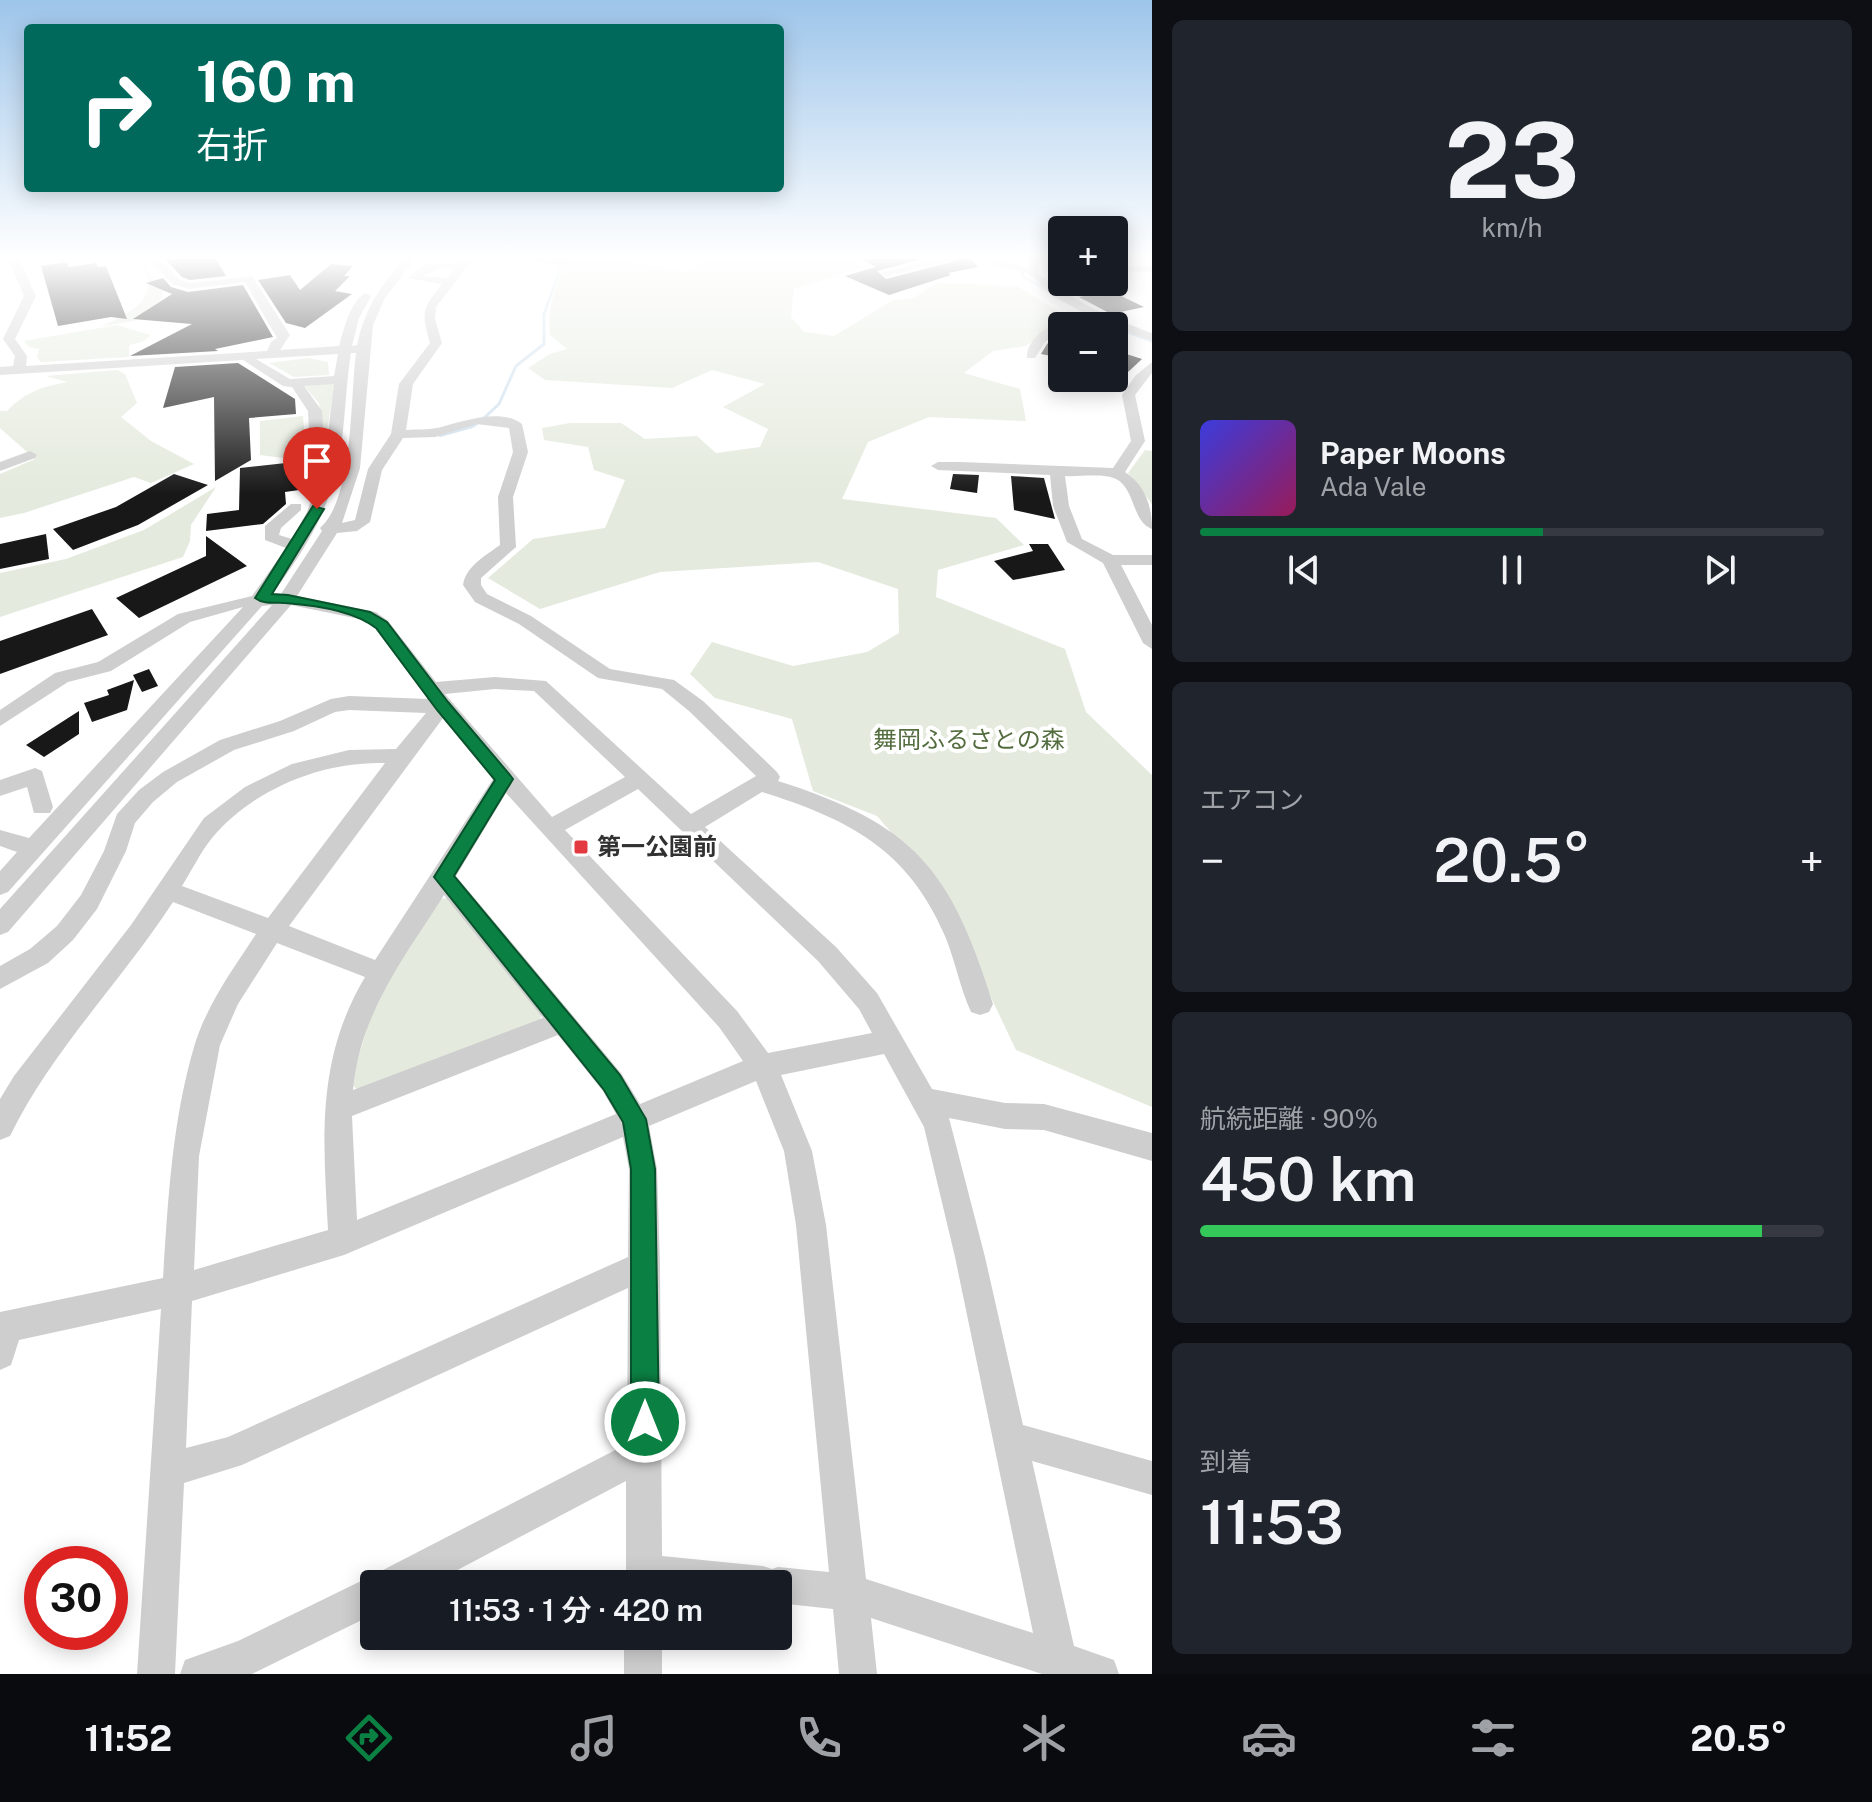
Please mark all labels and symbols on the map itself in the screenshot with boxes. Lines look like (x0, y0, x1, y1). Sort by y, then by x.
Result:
pin (283, 427, 351, 509)
park label: 舞岡ふるさとの森 (873, 725, 1065, 753)
place label: 第一公園前 (597, 832, 717, 860)
marker: 第一公園前 (572, 838, 590, 856)
position arrow (603, 1380, 687, 1464)
speed limit sign: 30 (24, 1546, 128, 1650)

